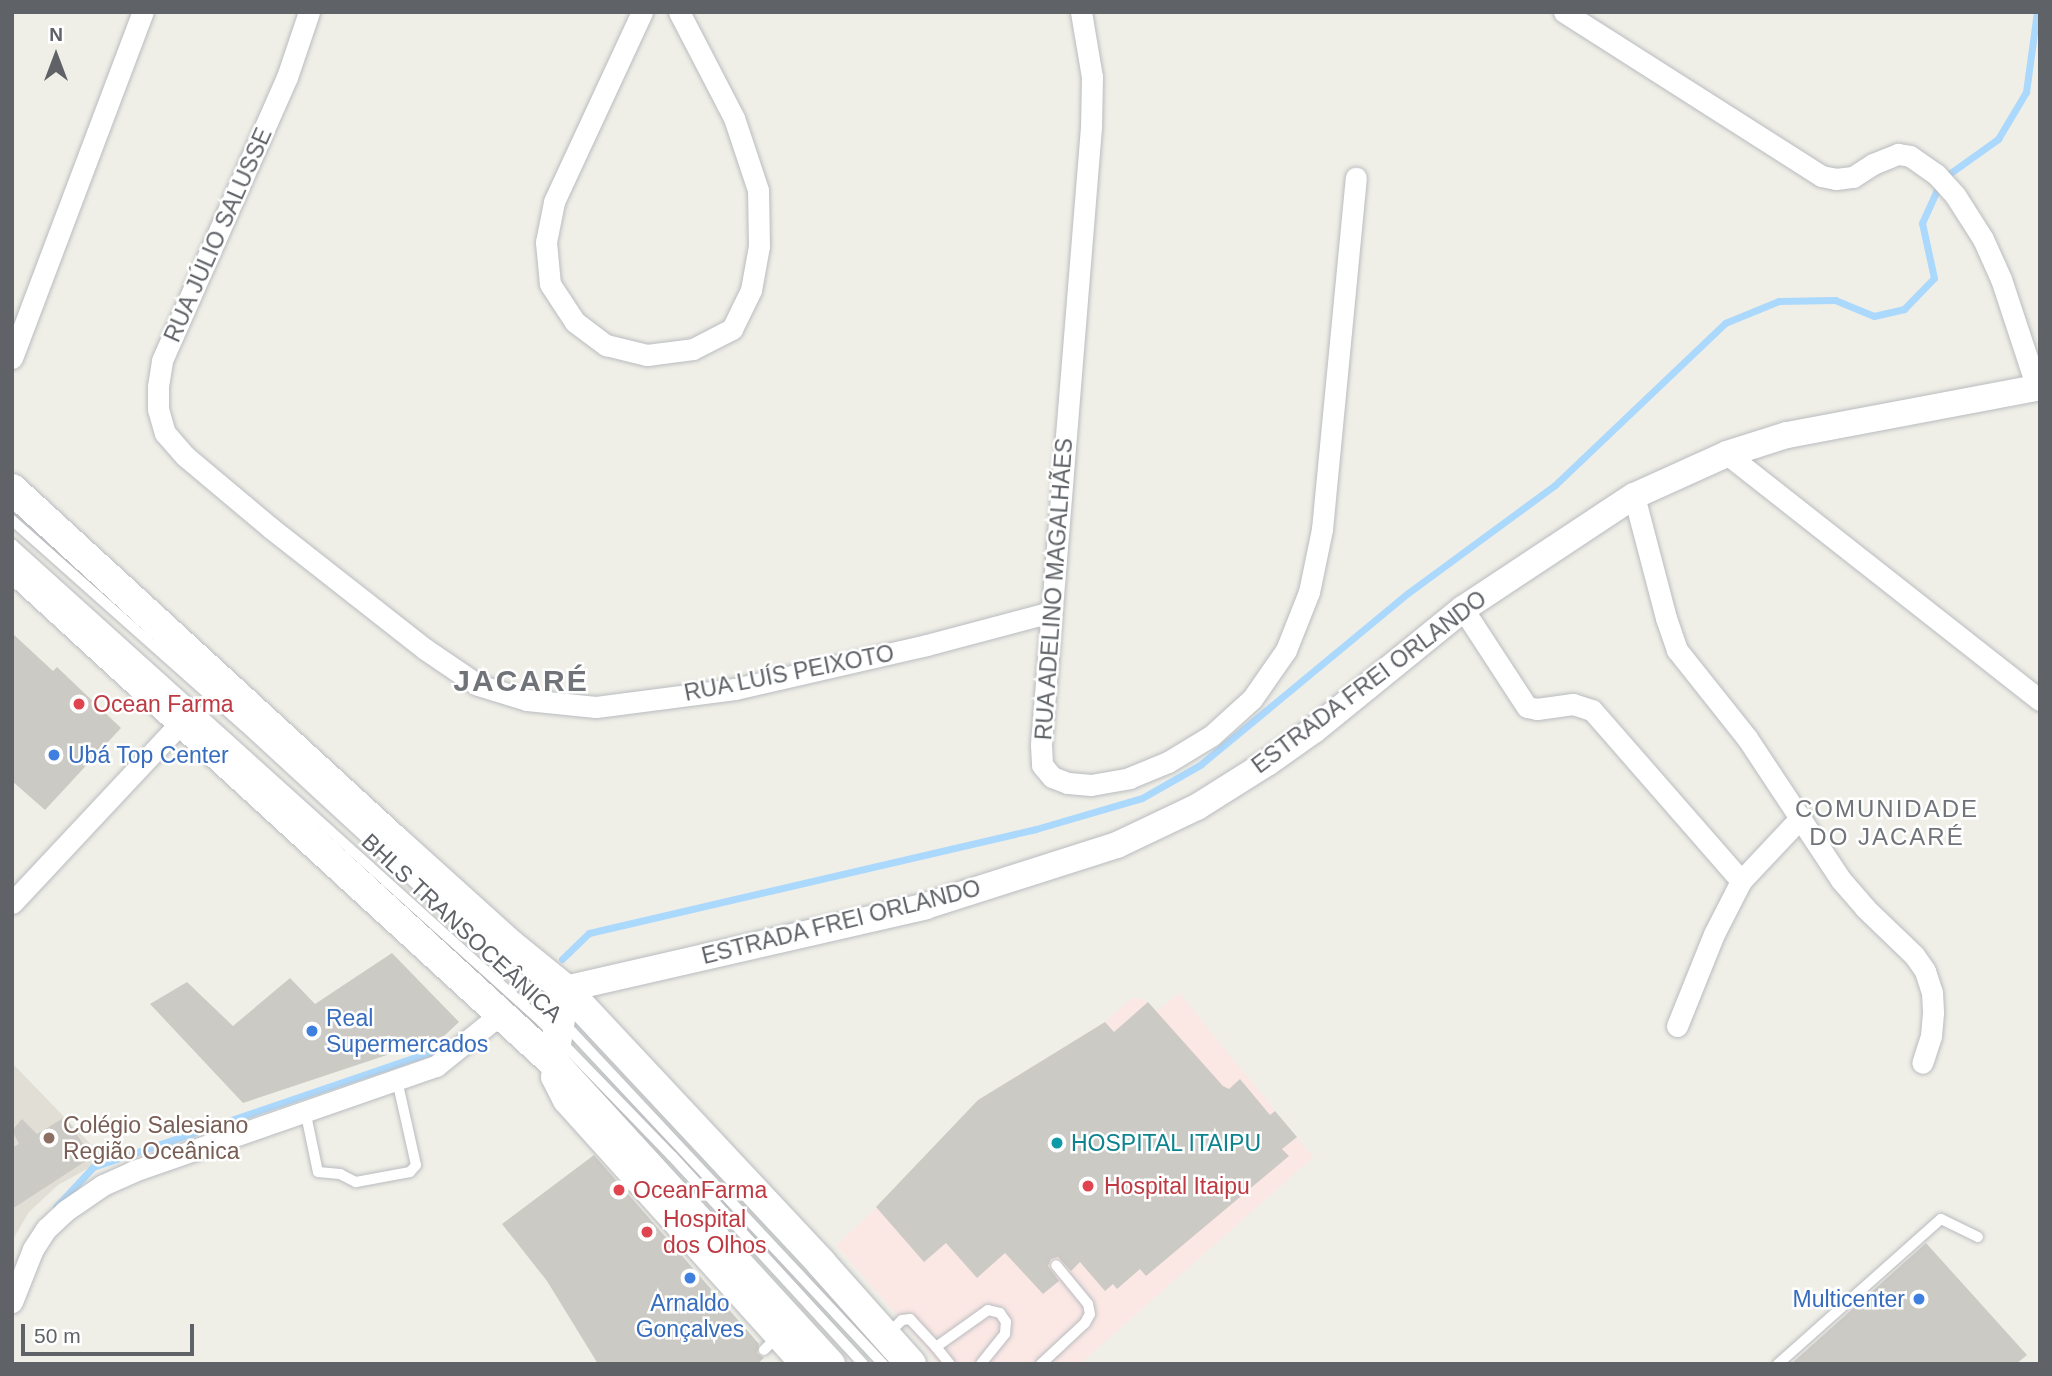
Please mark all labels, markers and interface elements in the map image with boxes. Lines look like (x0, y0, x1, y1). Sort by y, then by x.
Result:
north arrow (21, 21, 91, 91)
text: N (49, 24, 63, 45)
street label: RUA JÚLIO SALUSSE (158, 123, 278, 347)
street label: RUA ADELINO MAGALHÃES (1030, 436, 1078, 742)
street label: ESTRADA FREI ORLANDO (1246, 584, 1492, 780)
street label: RUA LUÍS PEIXOTO (681, 639, 897, 707)
district label: JACARÉ (454, 663, 588, 699)
place label: Ocean Farma (93, 690, 234, 718)
marker: Ocean Farma (71, 696, 87, 712)
place label: Ubá Top Center (68, 741, 229, 769)
marker: Ubá Top Center (46, 747, 62, 763)
district label: COMUNIDADE DO JACARÉ (1796, 795, 1978, 851)
street label: BHLS TRANSOCEÂNICA (356, 828, 568, 1028)
street label: ESTRADA FREI ORLANDO (698, 874, 984, 970)
place label: Real Supermercados (326, 1004, 488, 1058)
marker: Real Supermercados (304, 1023, 320, 1039)
place label: Colégio Salesiano Região Oceânica (63, 1111, 248, 1165)
place label: HOSPITAL ITAIPU (1071, 1129, 1262, 1157)
marker: Colégio Salesiano Região Oceânica (41, 1130, 57, 1146)
marker: HOSPITAL ITAIPU (1049, 1135, 1065, 1151)
place label: Hospital Itaipu (1104, 1172, 1250, 1200)
place label: OceanFarma (633, 1176, 767, 1204)
marker: Hospital Itaipu (1078, 1176, 1098, 1196)
marker: OceanFarma (611, 1182, 627, 1198)
place label: Hospital dos Olhos (663, 1205, 767, 1259)
marker: Hospital dos Olhos (637, 1222, 657, 1242)
marker: Arnaldo Gonçalves (682, 1270, 698, 1286)
place label: Multicenter (1793, 1285, 1905, 1313)
place label: Arnaldo Gonçalves (636, 1289, 744, 1343)
marker: Multicenter (1911, 1291, 1927, 1307)
scale bar (24, 1310, 198, 1354)
text: 50 m (34, 1324, 81, 1347)

